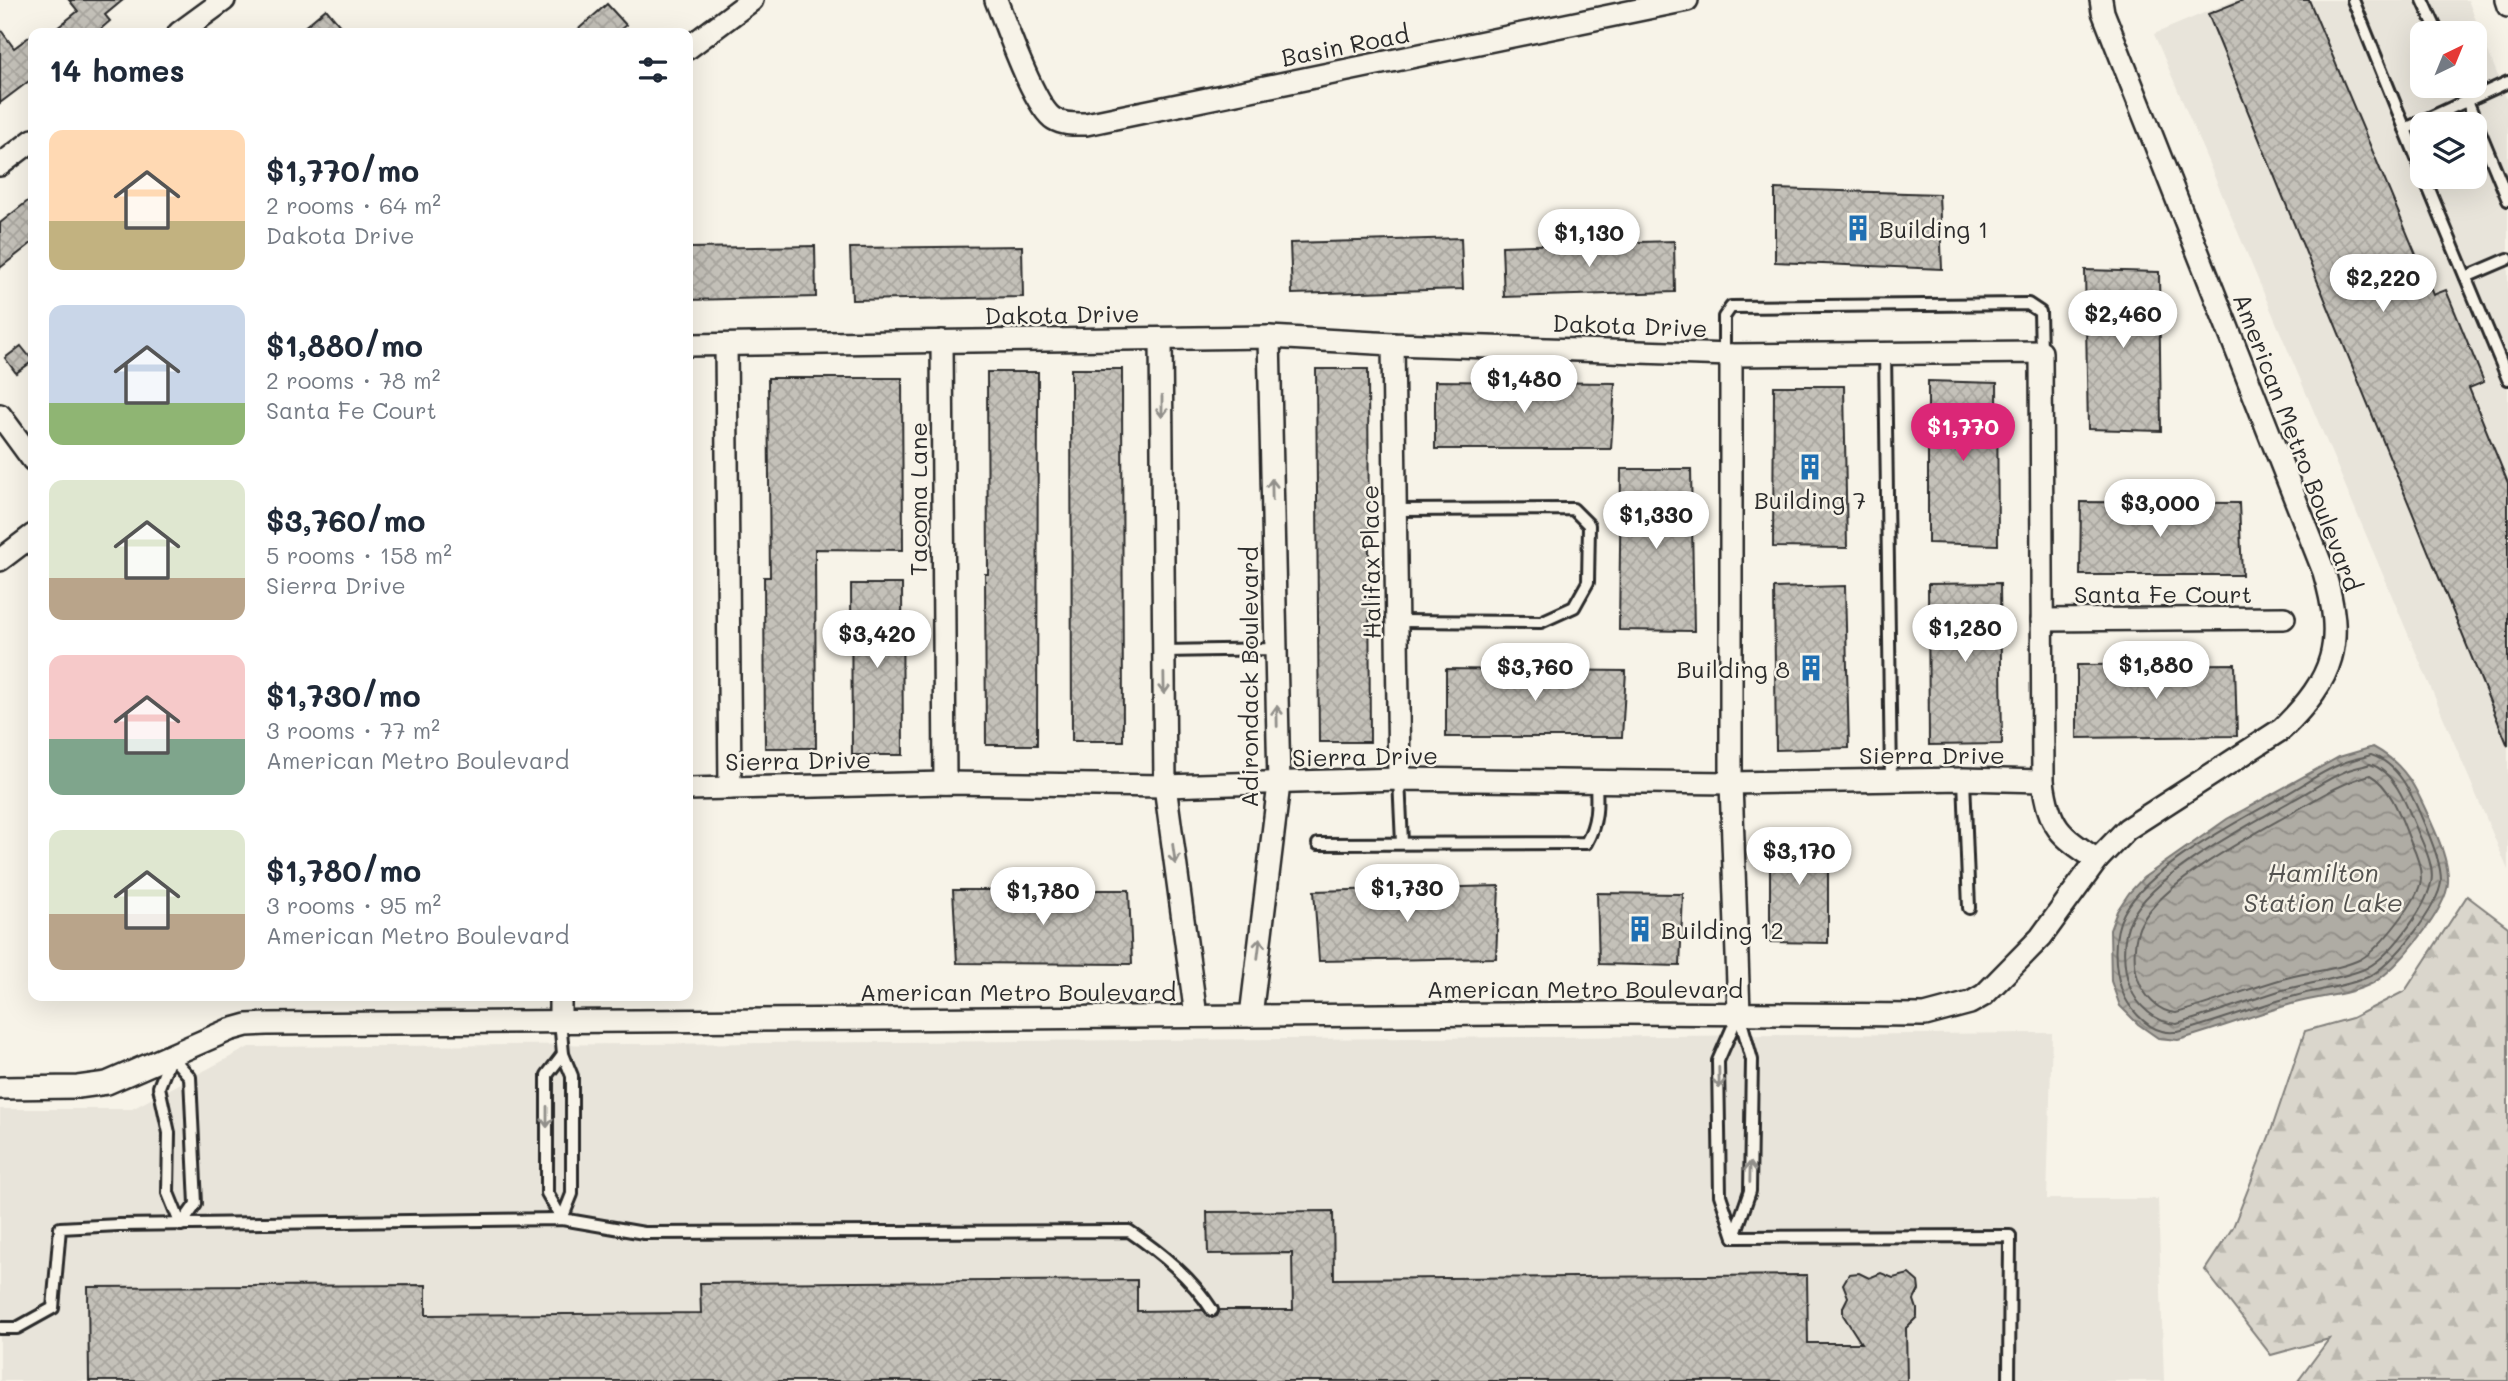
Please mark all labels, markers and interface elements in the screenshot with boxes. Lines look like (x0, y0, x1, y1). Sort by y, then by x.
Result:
street label: Basin Road (1278, 17, 1412, 73)
north arrow (2410, 21, 2487, 98)
map controls (2410, 21, 2487, 189)
text: 14 homes (49, 50, 185, 90)
icon: filters (634, 51, 672, 89)
button: layers (2410, 112, 2487, 189)
text: $1,770/mo (266, 150, 419, 190)
icon: home (105, 158, 189, 242)
text: 2 rooms · 64 m² (266, 190, 441, 220)
pin: $1,130 (1532, 210, 1646, 269)
building icon: Building 1 (1843, 213, 1873, 243)
place label: Building 1 (1879, 213, 1989, 244)
text: $1,130 (1554, 217, 1624, 247)
text: Dakota Drive (266, 220, 415, 250)
pin: $2,220 (2326, 254, 2440, 314)
text: $2,220 (2346, 262, 2420, 292)
street label: American Metro Boulevard (2227, 289, 2369, 595)
pin: $2,460 (2066, 290, 2180, 350)
street label: Dakota Drive (984, 297, 1140, 331)
text: $2,460 (2084, 298, 2162, 328)
street label: Dakota Drive (1552, 307, 1708, 343)
text: $1,880/mo (266, 325, 423, 365)
icon: home (105, 333, 189, 417)
pin: $1,480 (1467, 356, 1581, 415)
text: $1,480 (1486, 363, 1562, 393)
text: 2 rooms · 78 m² (266, 365, 440, 395)
text: Santa Fe Court (266, 395, 437, 425)
one-way arrow (1155, 396, 1169, 419)
pin: $1,770 (1906, 404, 2020, 463)
text: $1,770 (1927, 411, 1999, 441)
street label: Tacoma Lane (902, 422, 933, 576)
building icon: Building 7 (1795, 452, 1825, 482)
one-way arrow (1266, 477, 1279, 500)
pin: $3,000 (2103, 480, 2217, 539)
place label: Building 7 (1754, 484, 1866, 515)
street label: Halifax Place (1353, 485, 1387, 639)
text: $3,000 (2120, 487, 2200, 517)
pin: $1,330 (1599, 491, 1713, 551)
text: $1,330 (1619, 499, 1693, 529)
text: $3,760/mo (266, 500, 425, 540)
icon: home (105, 508, 189, 592)
text: 5 rooms · 158 m² (266, 540, 452, 570)
street label: Adirondack Boulevard (1233, 546, 1264, 808)
text: Sierra Drive (266, 570, 406, 600)
street label: Santa Fe Court (2074, 578, 2252, 609)
pin: $1,280 (1908, 604, 2022, 664)
pin: $3,420 (820, 610, 934, 670)
text: $1,280 (1928, 612, 2002, 642)
text: $3,420 (838, 618, 916, 648)
pin: $1,880 (2099, 642, 2213, 701)
pin: $3,760 (1478, 644, 1592, 703)
text: $1,880 (2119, 649, 2193, 679)
text: $3,760 (1497, 651, 1573, 681)
place label: Building 8 (1677, 653, 1790, 684)
building icon: Building 8 (1796, 653, 1826, 683)
one-way arrow (1157, 672, 1171, 695)
text: $1,730/mo (266, 675, 421, 715)
icon: home (105, 683, 189, 767)
one-way arrow (1271, 705, 1284, 728)
text: 3 rooms · 77 m² (266, 715, 440, 745)
street label: Sierra Drive (1292, 739, 1438, 773)
street label: Sierra Drive (1859, 739, 2005, 770)
street label: Sierra Drive (725, 743, 871, 777)
text: American Metro Boulevard (266, 745, 569, 775)
pin: $3,170 (1742, 828, 1856, 887)
text: $3,170 (1763, 835, 1835, 865)
one-way arrow (1168, 842, 1181, 865)
text: $1,780/mo (266, 850, 421, 890)
water label: Hamilton Station Lake (2243, 855, 2403, 919)
icon: home (105, 858, 189, 942)
pin: $1,730 (1350, 864, 1464, 924)
pin: $1,780 (986, 867, 1100, 927)
text: $1,730 (1371, 872, 1443, 902)
text: $1,780 (1006, 875, 1080, 905)
text: 3 rooms · 95 m² (266, 890, 441, 920)
building icon: Building 12 (1625, 914, 1655, 944)
place label: Building 12 (1661, 914, 1784, 945)
text: American Metro Boulevard (266, 920, 569, 950)
one-way arrow (1253, 937, 1266, 960)
street label: American Metro Boulevard (1427, 973, 1743, 1004)
street label: American Metro Boulevard (860, 976, 1176, 1007)
one-way arrow (1712, 1066, 1725, 1089)
one-way arrow (540, 1105, 554, 1128)
one-way arrow (1743, 1160, 1757, 1183)

